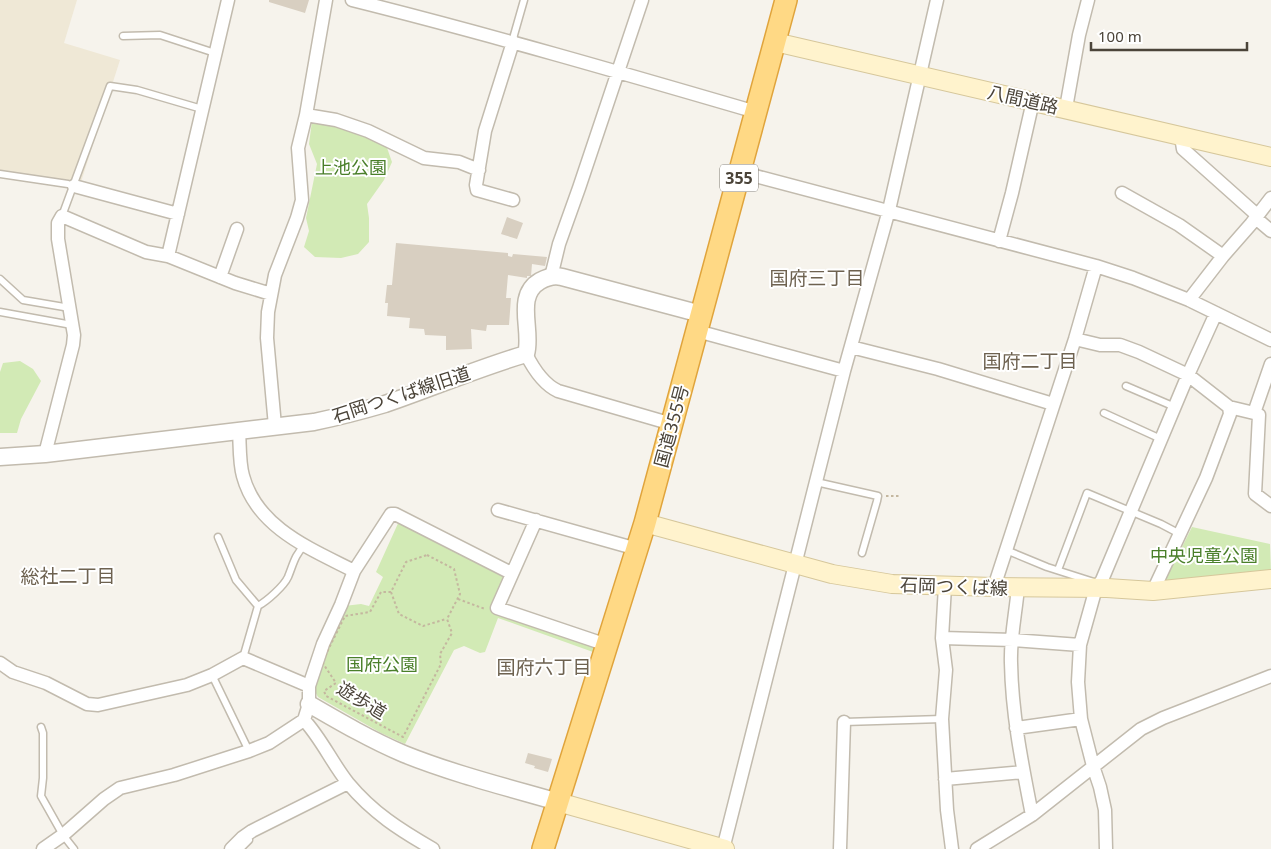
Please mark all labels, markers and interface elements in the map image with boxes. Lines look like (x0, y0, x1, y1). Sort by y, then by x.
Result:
scale bar (1091, 20, 1247, 52)
text: 100 m (1098, 26, 1142, 46)
street label: 八間道路 (985, 79, 1061, 119)
park label: 上池公園 (315, 155, 387, 179)
road number: 355 (720, 164, 758, 192)
district label: 国府三丁目 (769, 265, 865, 291)
district label: 国府二丁目 (982, 348, 1078, 374)
street label: 石岡つくば線旧道 (329, 360, 473, 428)
street label: 国道355号 (648, 382, 694, 470)
park label: 中央児童公園 (1150, 543, 1258, 567)
district label: 総社二丁目 (20, 563, 116, 589)
street label: 石岡つくば線 (900, 572, 1008, 600)
park label: 国府公園 (346, 652, 418, 676)
district label: 国府六丁目 (496, 654, 592, 680)
street label: 遊歩道 (333, 676, 391, 724)

